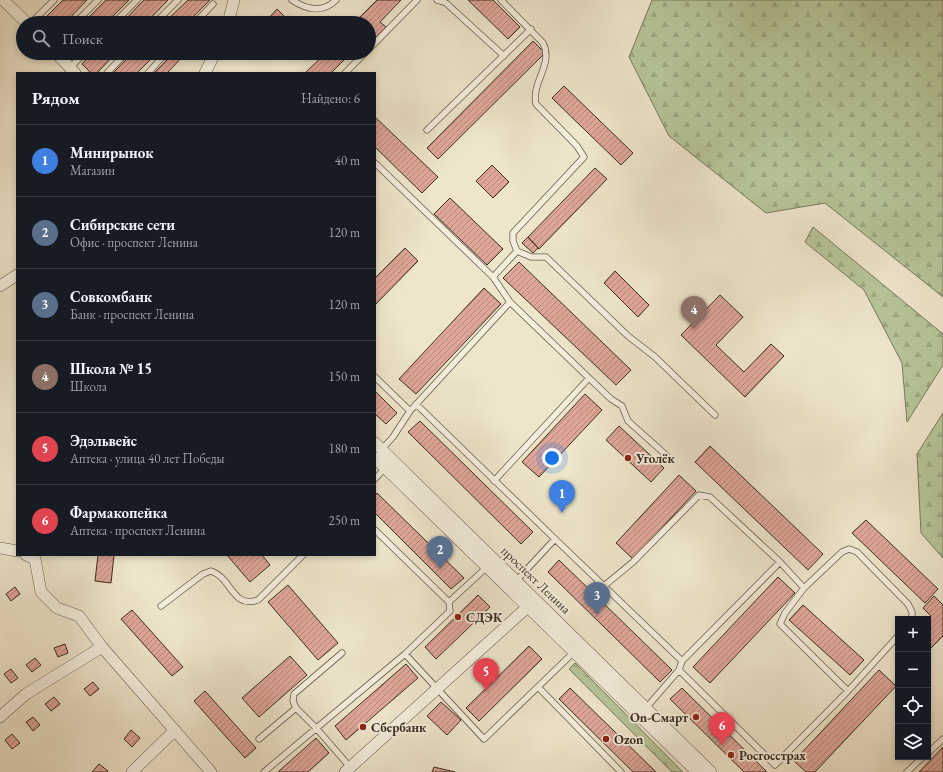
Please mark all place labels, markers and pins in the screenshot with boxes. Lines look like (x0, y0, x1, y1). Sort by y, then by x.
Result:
pin: 4 (681, 296, 707, 329)
place label: Уголёк (635, 450, 675, 467)
marker: Уголёк (623, 453, 633, 463)
pin: 1 (549, 480, 575, 513)
pin: 2 (427, 536, 453, 569)
pin: 3 (584, 582, 610, 615)
place label: СДЭК (466, 609, 503, 626)
marker: СДЭК (453, 612, 463, 622)
pin: 5 (473, 658, 499, 691)
place label: On-Смарт (630, 709, 688, 726)
marker: On-Смарт (691, 712, 701, 722)
pin: 6 (709, 712, 735, 745)
place label: Сбербанк (371, 719, 427, 736)
marker: Сбербанк (358, 722, 368, 732)
place label: Ozon (614, 731, 644, 748)
marker: Ozon (601, 734, 611, 744)
place label: Росгосстрах (739, 747, 806, 764)
marker: Росгосстрах (726, 750, 736, 760)

